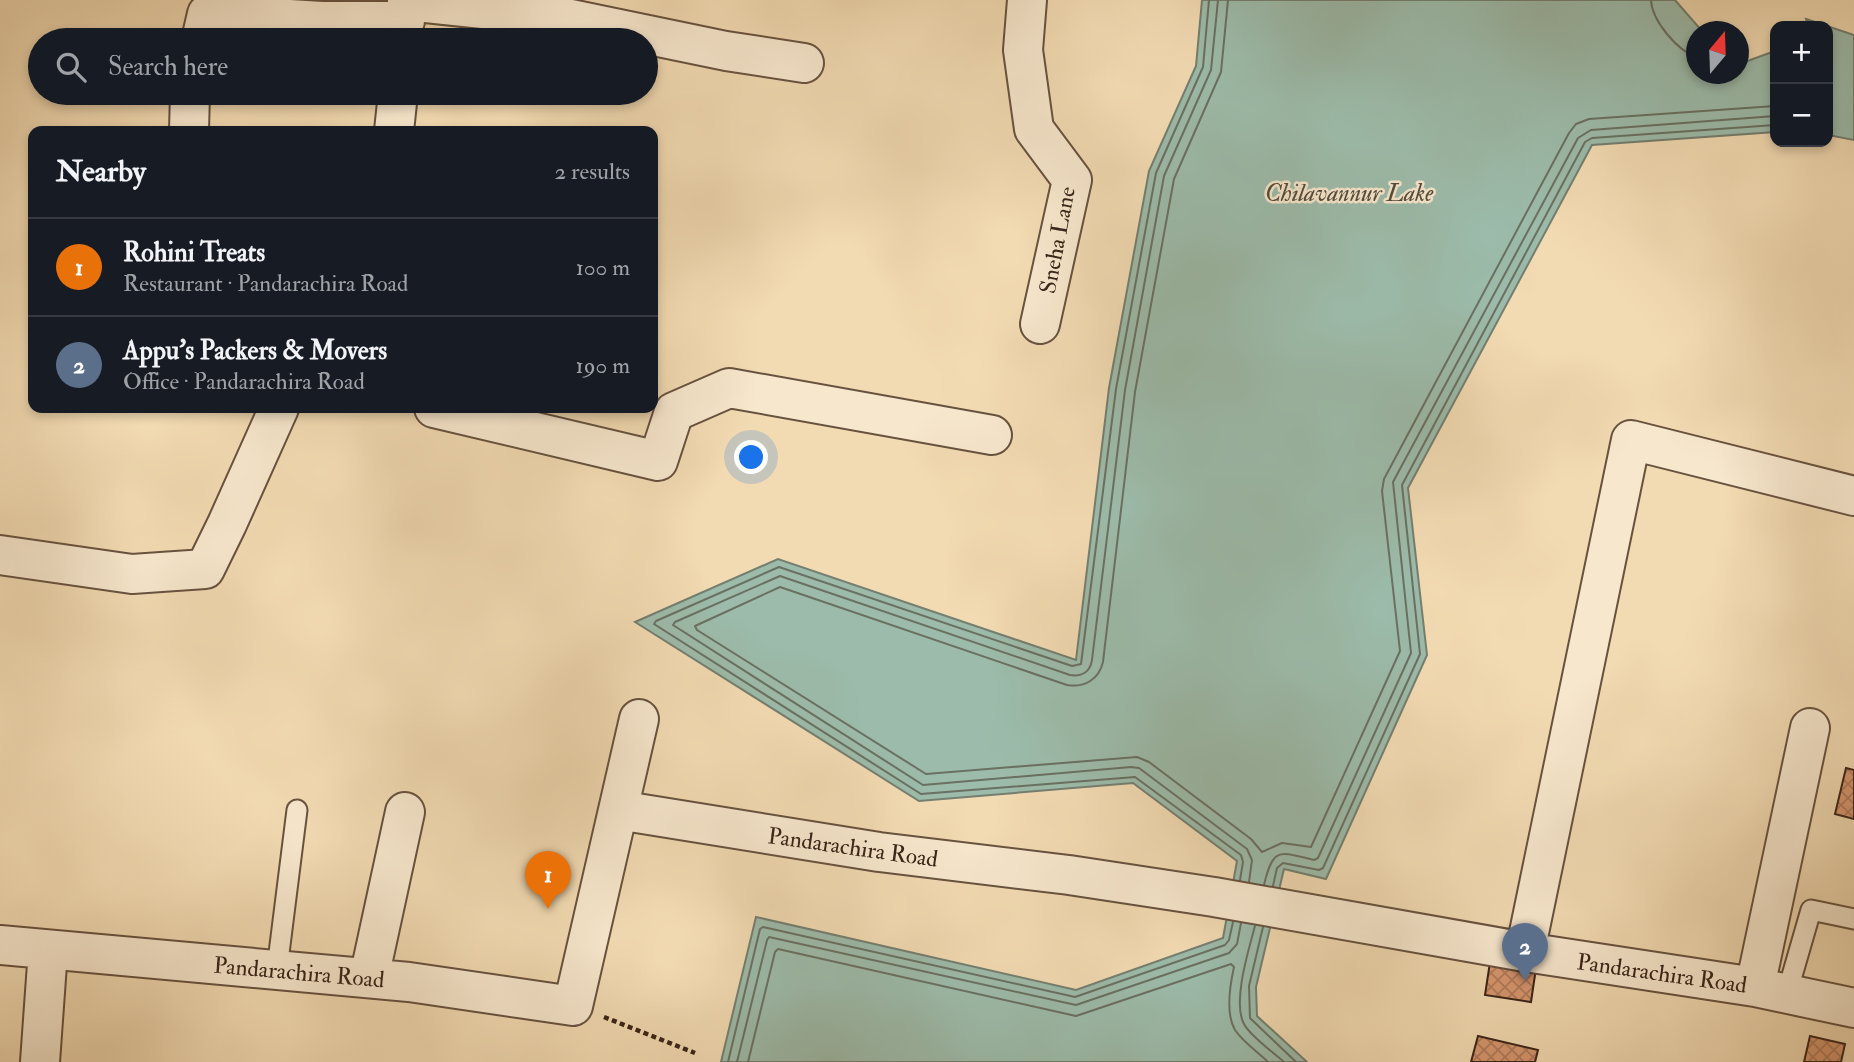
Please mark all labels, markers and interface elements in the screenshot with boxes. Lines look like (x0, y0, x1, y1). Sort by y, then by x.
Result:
north arrow (1686, 21, 1749, 84)
map controls (1770, 21, 1833, 147)
button: + (1770, 21, 1833, 84)
search box (28, 28, 658, 105)
icon: search (52, 48, 90, 86)
text: Search here (108, 51, 228, 83)
button: − (1770, 84, 1833, 147)
text: Nearby (56, 153, 146, 190)
text: 2 results (555, 157, 630, 186)
water label: Chilavannur Lake (1265, 178, 1434, 209)
street label: Sneha Lane (1033, 184, 1082, 296)
text: Rohini Treats (123, 237, 265, 269)
text: 1 (75, 253, 83, 282)
text: 100 m (576, 253, 630, 282)
text: Restaurant · Pandarachira Road (123, 269, 408, 298)
text: Appu's Packers & Movers (123, 335, 387, 367)
text: 2 (73, 351, 85, 380)
text: 190 m (576, 351, 630, 380)
text: Office · Pandarachira Road (123, 367, 365, 396)
your location (734, 440, 768, 474)
street label: Pandarachira Road (766, 821, 940, 874)
pin: 1 (525, 851, 571, 909)
pin: 2 (1502, 923, 1548, 981)
street label: Pandarachira Road (1575, 947, 1749, 1000)
street label: Pandarachira Road (212, 951, 386, 994)

